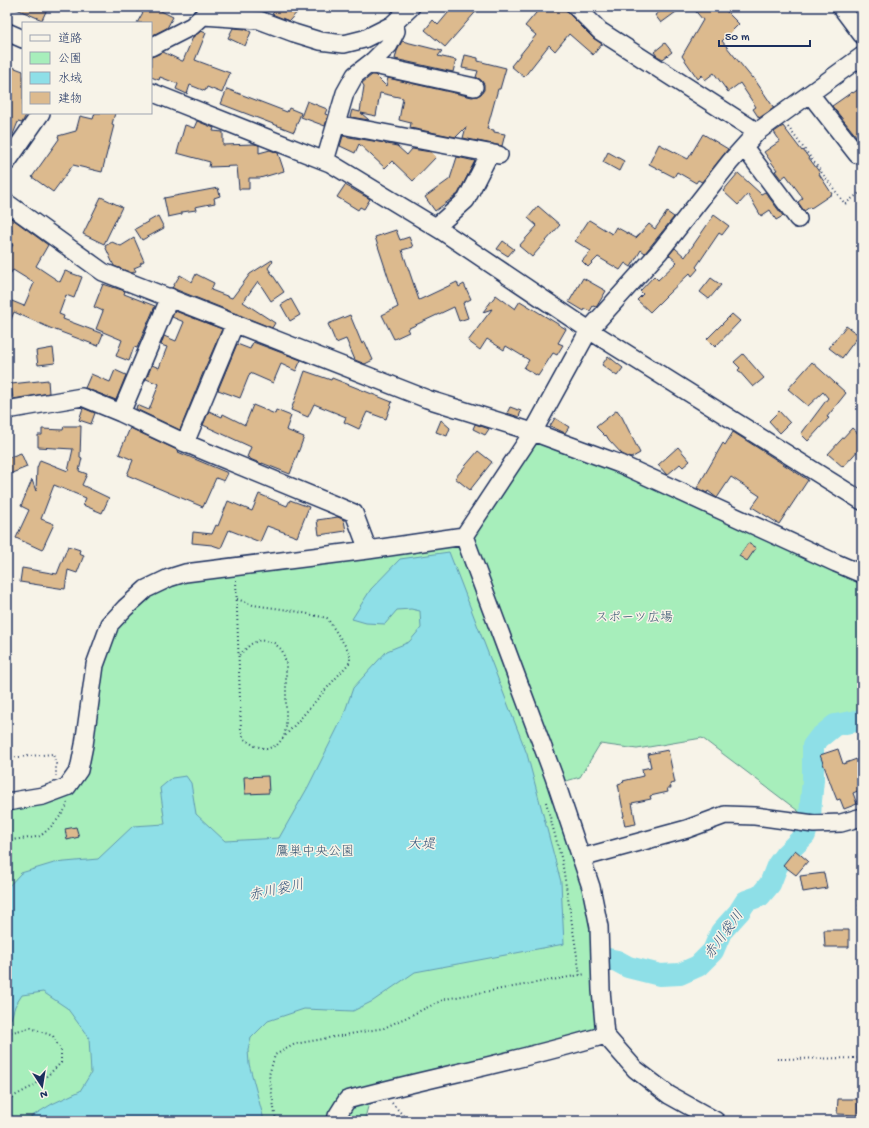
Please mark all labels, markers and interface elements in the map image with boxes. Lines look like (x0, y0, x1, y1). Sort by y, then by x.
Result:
legend (22, 22, 152, 114)
scale bar (719, 22, 810, 48)
text: 50 m (725, 31, 750, 45)
text: 道路 (58, 32, 82, 47)
text: 公園 (58, 52, 82, 67)
text: 水域 (58, 72, 82, 87)
text: 建物 (58, 92, 82, 107)
park label: スポーツ広場 (595, 610, 673, 626)
water label: 大堤 (407, 837, 436, 854)
park label: 鷹巣中央公園 (276, 844, 354, 860)
water label: 赤川袋川 (247, 876, 306, 906)
water label: 赤川袋川 (701, 907, 748, 963)
north arrow (22, 1066, 62, 1106)
text: N (39, 1087, 48, 1100)

